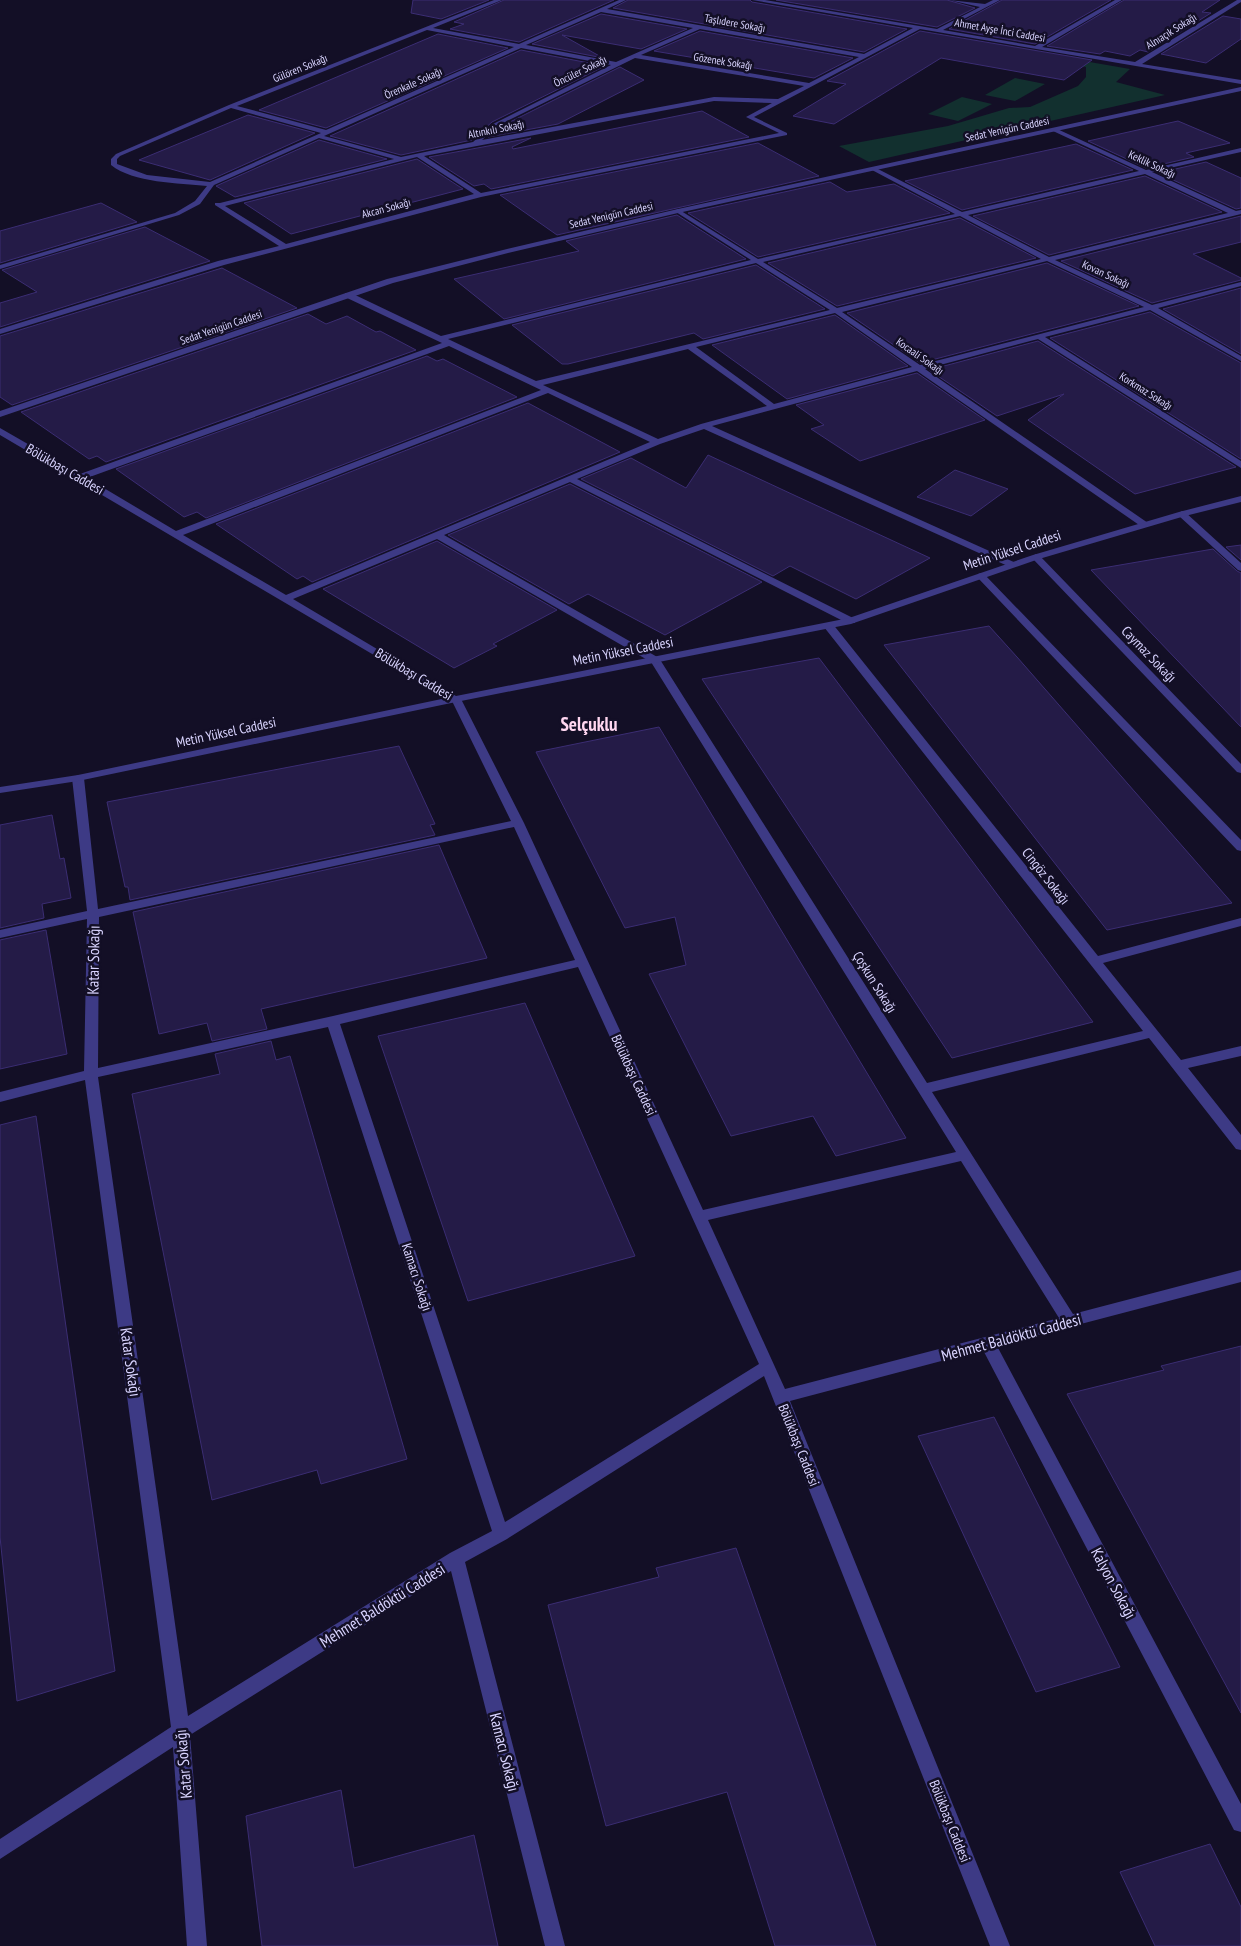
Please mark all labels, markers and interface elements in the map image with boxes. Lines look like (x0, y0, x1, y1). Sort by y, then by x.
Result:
street label: Alnıaçık Sokağı (1143, 10, 1199, 52)
street label: Taşlıdere Sokağı (703, 11, 767, 35)
street label: Ahmet Ayşe İnci Caddesi (954, 15, 1046, 45)
street label: Gözenek Sokağı (693, 49, 753, 73)
street label: Gülören Sokağı (271, 51, 329, 85)
street label: Öncüler Sokağı (551, 52, 609, 90)
street label: Örenkale Sokağı (382, 64, 444, 102)
street label: Sedat Yenigün Caddesi (964, 113, 1050, 145)
street label: Altınkılı Sokağı (467, 117, 525, 141)
street label: Keklik Sokağı (1126, 147, 1178, 181)
street label: Akcan Sokağı (360, 195, 412, 221)
street label: Sedat Yenigün Caddesi (568, 199, 654, 231)
street label: Kovan Sokağı (1080, 257, 1132, 291)
street label: Sedat Yenigün Caddesi (178, 306, 264, 348)
street label: Kocaali Sokağı (893, 334, 947, 378)
street label: Korkmaz Sokağı (1117, 369, 1175, 413)
street label: Bölükbaşı Caddesi (23, 439, 107, 499)
street label: Metin Yüksel Caddesi (961, 526, 1063, 574)
street label: Caymaz Sokağı (1118, 622, 1180, 686)
street label: Metin Yüksel Caddesi (571, 632, 675, 670)
street label: Bölükbaşı Caddesi (372, 644, 456, 704)
district label: Selçuklu (560, 712, 618, 736)
street label: Metin Yüksel Caddesi (174, 713, 278, 751)
street label: Cingöz Sokağı (1018, 844, 1074, 908)
street label: Katar Sokağı (82, 925, 104, 995)
street label: Çoşkun Sokağı (849, 948, 901, 1016)
street label: Bölükbaşı Caddesi (607, 1032, 661, 1118)
street label: Kamacı Sokağı (398, 1241, 436, 1313)
street label: Mehmet Baldöktü Caddesi (939, 1309, 1083, 1365)
street label: Katar Sokağı (116, 1326, 146, 1398)
street label: Bölükbaşı Caddesi (774, 1401, 824, 1489)
street label: Kalyon Sokağı (1087, 1544, 1141, 1622)
street label: Mehmet Baldöktü Caddesi (316, 1558, 448, 1652)
street label: Kamacı Sokağı (486, 1711, 524, 1793)
street label: Katar Sokağı (170, 1729, 196, 1799)
street label: Bölükbaşı Caddesi (925, 1777, 975, 1865)

